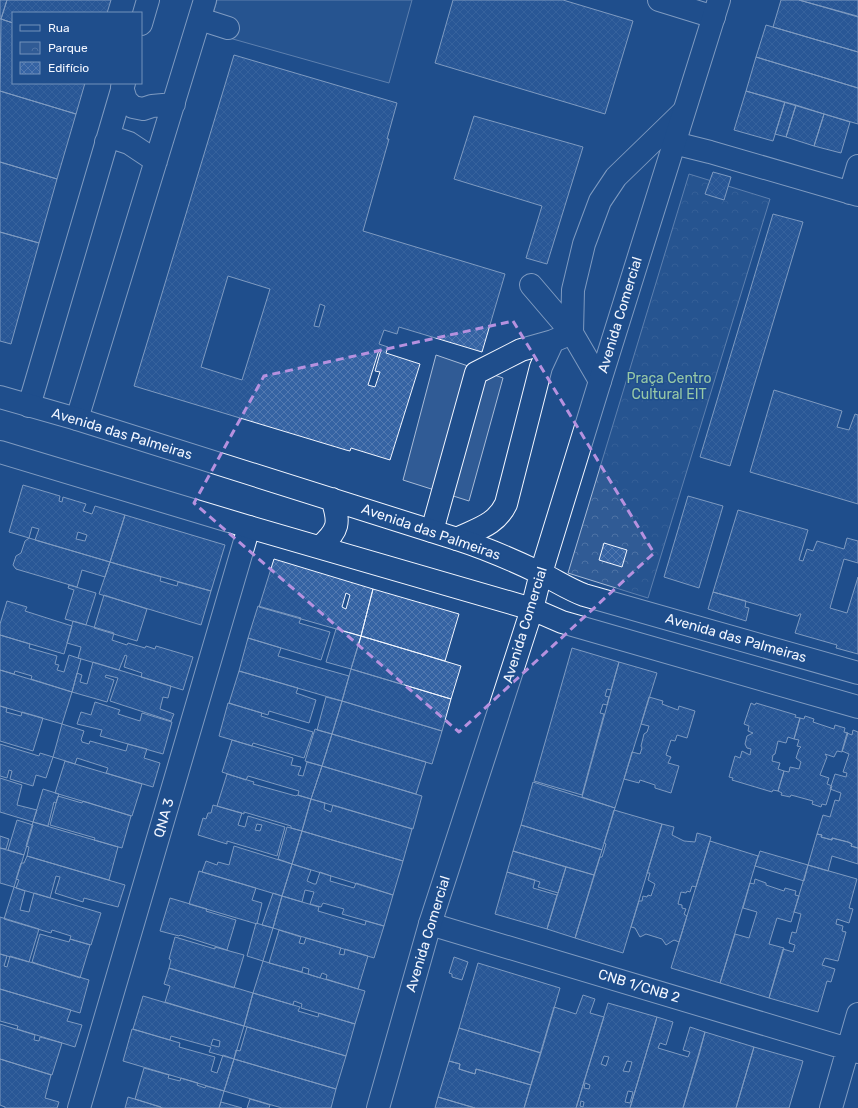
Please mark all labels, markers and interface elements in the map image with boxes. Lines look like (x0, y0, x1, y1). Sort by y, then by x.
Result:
legend (12, 12, 142, 84)
text: Rua (48, 21, 70, 35)
text: Parque (48, 41, 88, 55)
text: Edifício (48, 61, 89, 75)
street label: Avenida Comercial (594, 255, 646, 375)
park label: Praça Centro Cultural EIT (626, 370, 712, 403)
street label: Avenida das Palmeiras (50, 405, 194, 463)
street label: Avenida das Palmeiras (359, 500, 503, 564)
street label: Avenida Comercial (499, 565, 551, 685)
street label: Avenida das Palmeiras (663, 610, 809, 666)
street label: QNA 3 (150, 796, 178, 840)
street label: Avenida Comercial (402, 874, 454, 994)
street label: CNB 1/CNB 2 (596, 966, 682, 1006)

